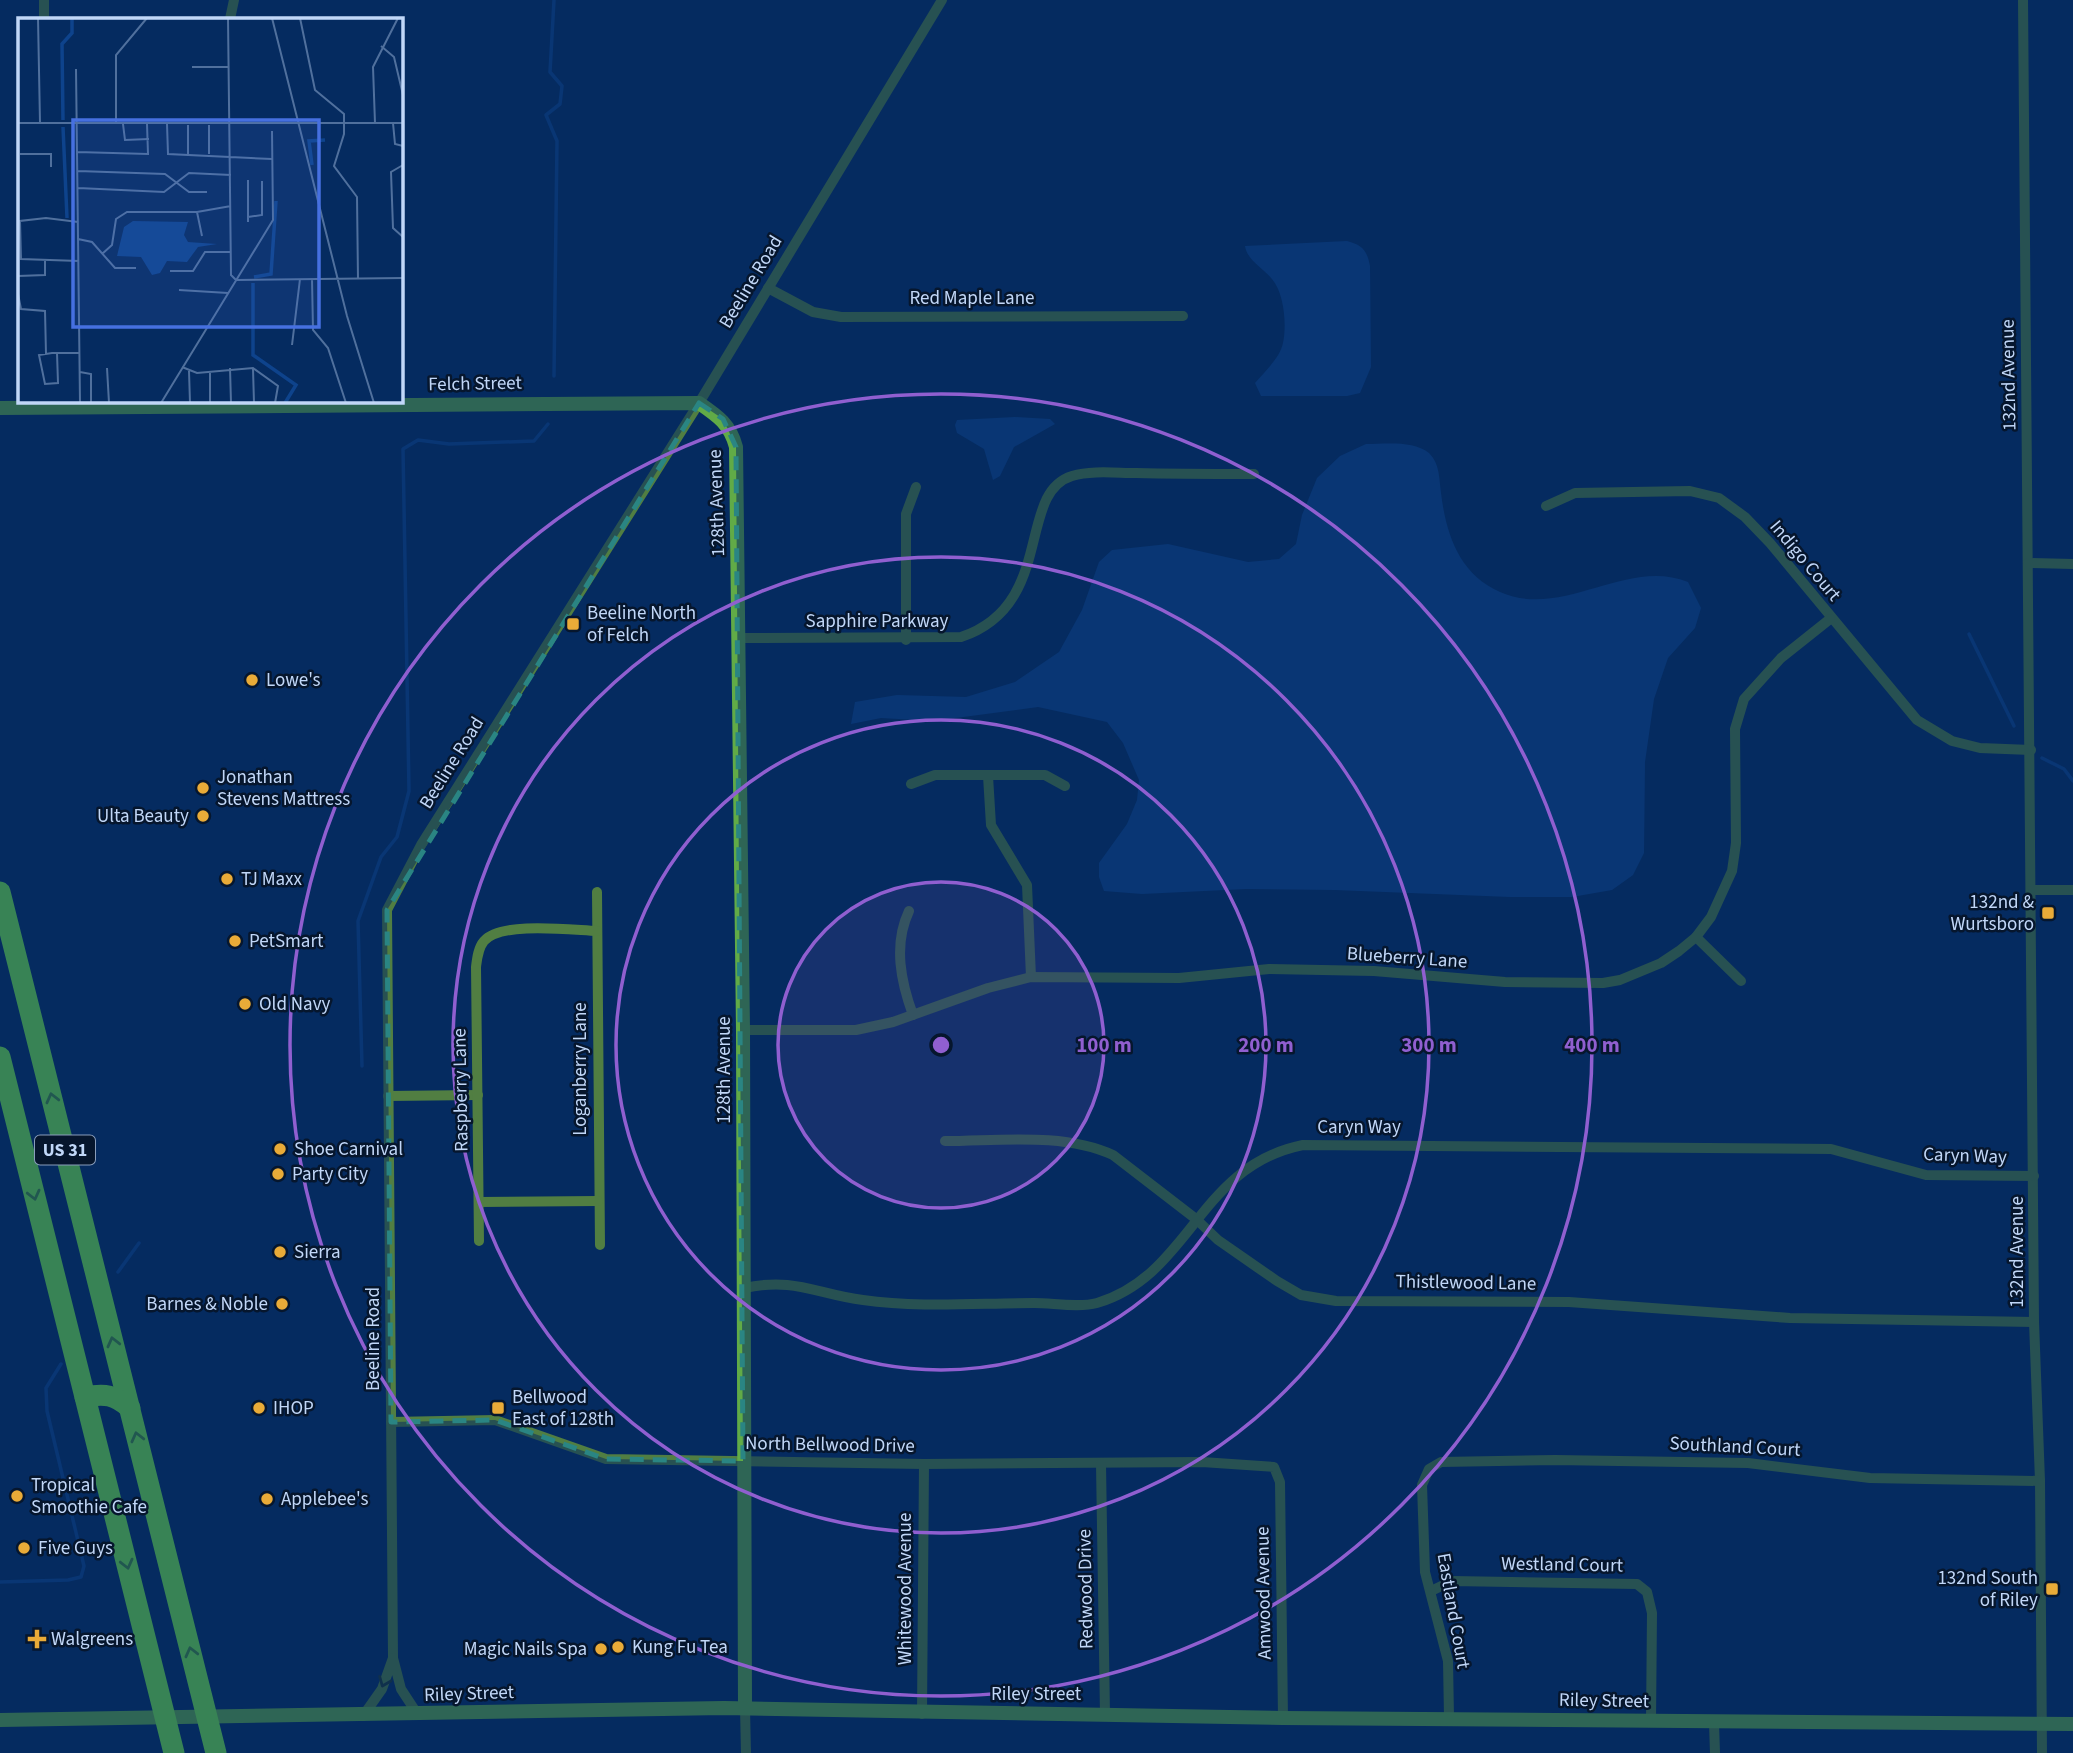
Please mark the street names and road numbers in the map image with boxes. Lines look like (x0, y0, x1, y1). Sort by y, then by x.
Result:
street label: Beeline Road (713, 231, 789, 333)
street label: Red Maple Lane (909, 285, 1035, 312)
street label: 132nd Avenue (1995, 319, 2023, 431)
street label: Felch Street (428, 370, 523, 398)
street label: 128th Avenue (702, 449, 732, 557)
street label: Indigo Court (1763, 515, 1847, 608)
street label: Sapphire Parkway (806, 608, 949, 635)
street label: Beeline Road (413, 712, 491, 814)
street label: Blueberry Lane (1346, 940, 1468, 976)
street label: Loganberry Lane (567, 1002, 594, 1136)
street label: 128th Avenue (711, 1016, 738, 1124)
street label: Raspberry Lane (446, 1028, 476, 1152)
street label: Caryn Way (1317, 1114, 1401, 1141)
road number: US 31 (35, 1135, 95, 1164)
street label: Caryn Way (1923, 1141, 2007, 1171)
street label: 132nd Avenue (2004, 1196, 2031, 1308)
street label: Thistlewood Lane (1395, 1268, 1537, 1298)
street label: Beeline Road (360, 1287, 387, 1391)
street label: North Bellwood Drive (745, 1430, 915, 1460)
street label: Southland Court (1669, 1430, 1802, 1464)
street label: Whitewood Avenue (892, 1513, 919, 1665)
street label: Amwood Avenue (1249, 1526, 1279, 1660)
street label: Redwood Drive (1071, 1529, 1101, 1649)
street label: Westland Court (1501, 1550, 1624, 1580)
street label: Eastland Court (1430, 1551, 1477, 1672)
street label: Riley Street (423, 1679, 515, 1709)
street label: Riley Street (991, 1681, 1082, 1708)
street label: Riley Street (1559, 1687, 1650, 1715)

